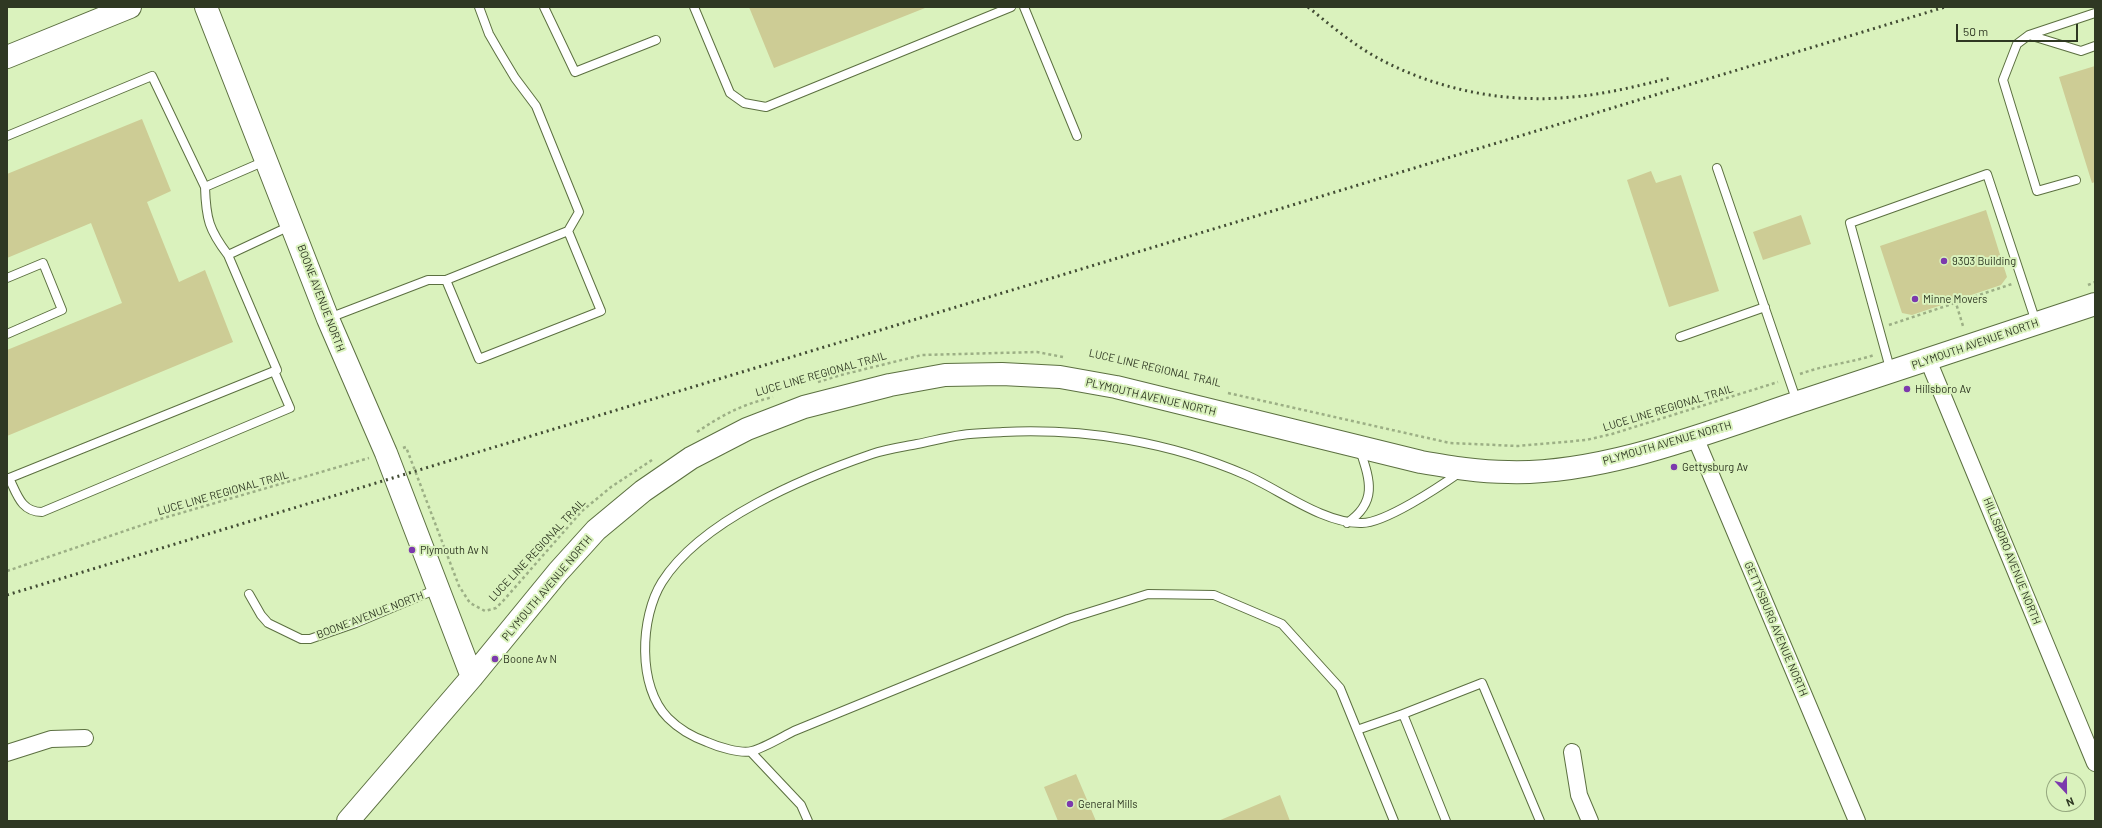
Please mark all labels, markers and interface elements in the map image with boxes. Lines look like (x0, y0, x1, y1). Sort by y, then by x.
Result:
scale bar (1958, 16, 2080, 42)
text: 50 m (1963, 24, 1988, 38)
street label: BOONE AVENUE NORTH (294, 243, 348, 353)
place label: 9303 Building (1952, 254, 2016, 268)
marker: 9303 Building (1939, 256, 1949, 266)
place label: Minne Movers (1923, 292, 1987, 306)
marker: Minne Movers (1910, 294, 1920, 304)
street label: PLYMOUTH AVENUE NORTH (1910, 316, 2040, 372)
street label: LUCE LINE REGIONAL TRAIL (1087, 346, 1223, 390)
street label: LUCE LINE REGIONAL TRAIL (754, 349, 888, 399)
street label: PLYMOUTH AVENUE NORTH (1085, 376, 1217, 418)
street label: LUCE LINE REGIONAL TRAIL (1601, 382, 1735, 434)
place label: Hillsboro Av (1915, 382, 1971, 396)
marker: Hillsboro Av (1902, 384, 1912, 394)
street label: PLYMOUTH AVENUE NORTH (1601, 418, 1733, 468)
place label: Gettysburg Av (1682, 460, 1748, 474)
marker: Gettysburg Av (1669, 462, 1679, 472)
street label: LUCE LINE REGIONAL TRAIL (156, 468, 290, 518)
street label: LUCE LINE REGIONAL TRAIL (486, 496, 588, 604)
street label: HILLSBORO AVENUE NORTH (1981, 496, 2043, 626)
street label: PLYMOUTH AVENUE NORTH (499, 533, 595, 643)
place label: Plymouth Av N (420, 543, 488, 557)
marker: Plymouth Av N (407, 545, 417, 555)
street label: GETTYSBURG AVENUE NORTH (1742, 560, 1810, 698)
street label: BOONE AVENUE NORTH (315, 588, 425, 642)
place label: Boone Av N (503, 652, 557, 666)
marker: Boone Av N (490, 654, 500, 664)
north arrow (2046, 772, 2086, 812)
text: N (2064, 795, 2076, 810)
place label: General Mills (1078, 797, 1138, 811)
marker: General Mills (1065, 799, 1075, 809)

